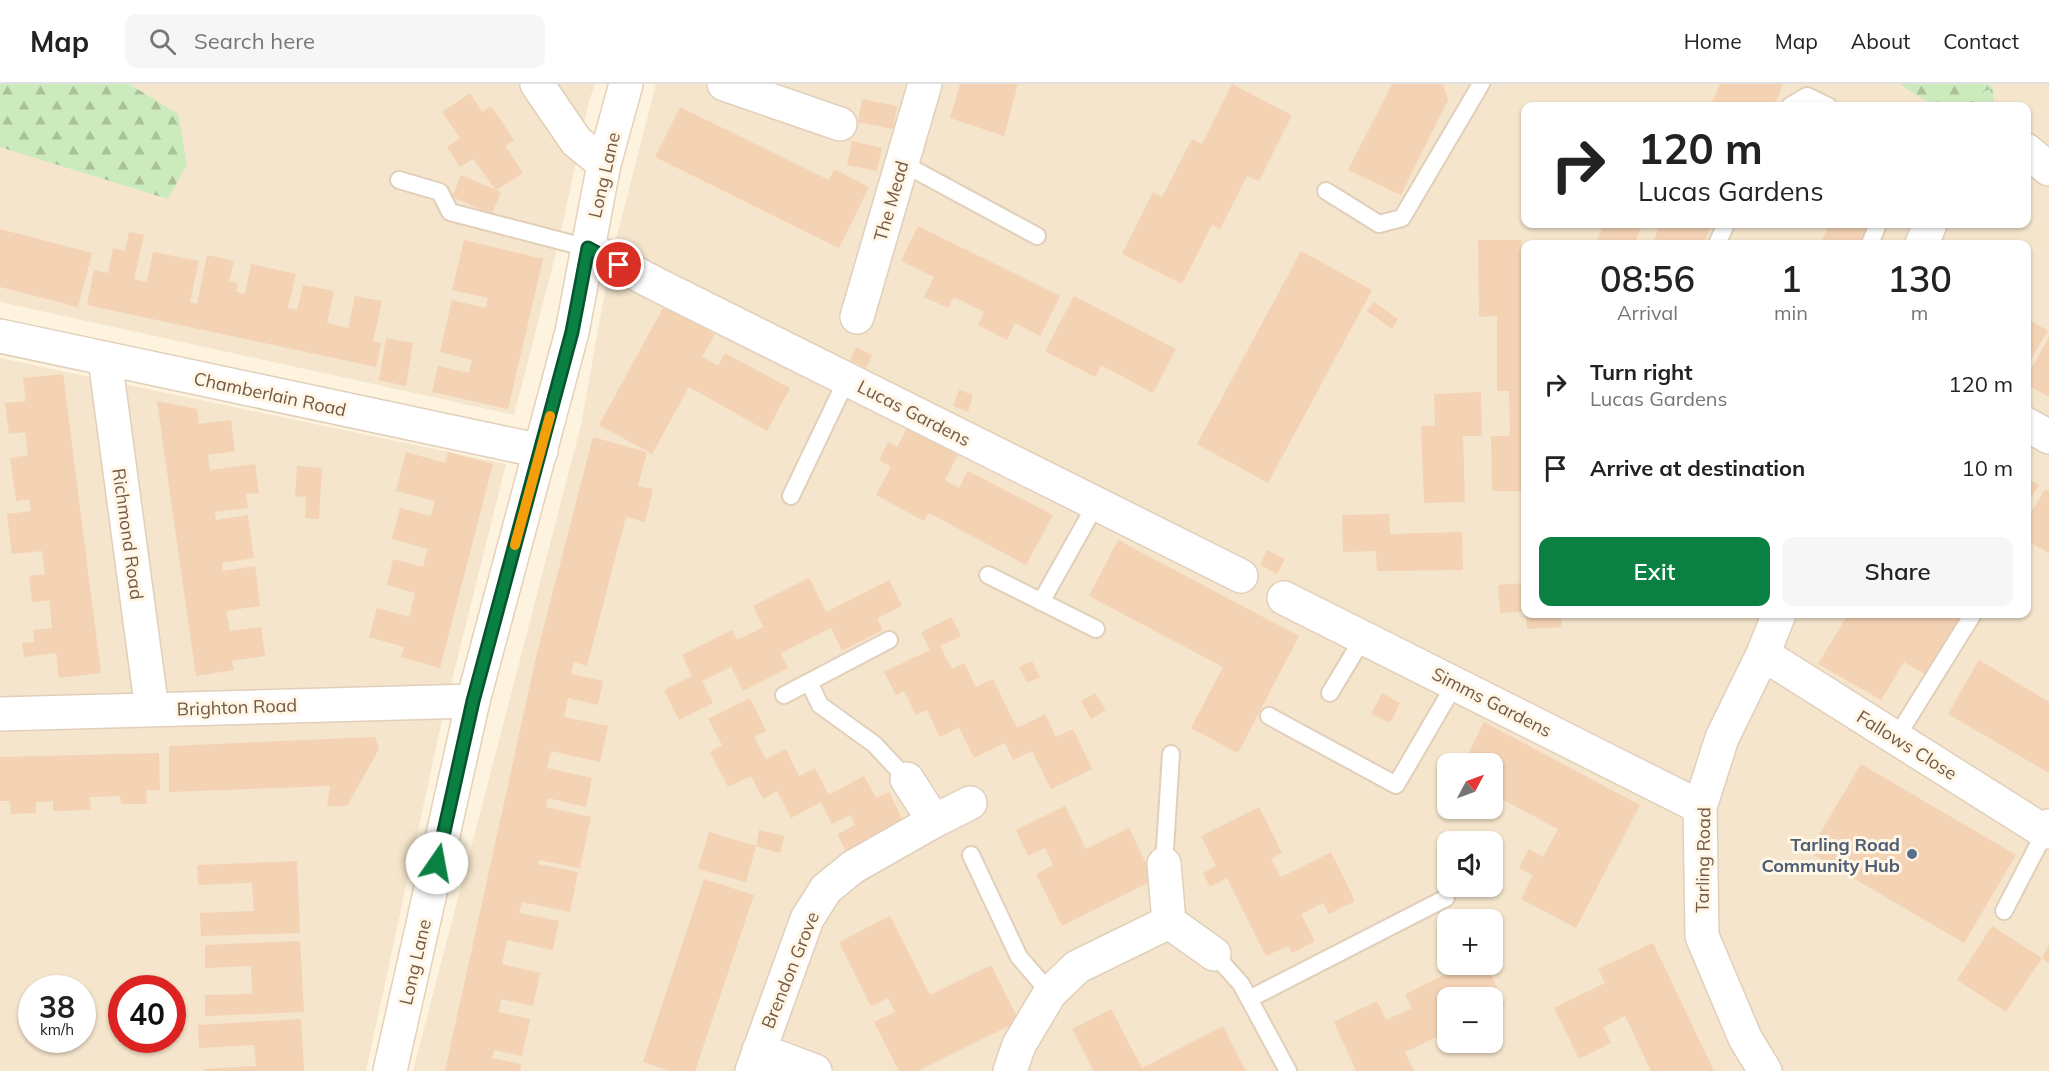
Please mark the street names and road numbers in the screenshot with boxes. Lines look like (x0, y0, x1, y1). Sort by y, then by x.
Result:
street label: Long Lane (583, 130, 625, 220)
street label: The Mead (869, 158, 913, 244)
street label: Chamberlain Road (192, 367, 348, 421)
street label: Lucas Gardens (854, 375, 974, 451)
street label: Richmond Road (107, 467, 149, 601)
street label: Simms Gardens (1428, 662, 1556, 742)
street label: Brighton Road (176, 693, 298, 721)
street label: Fallows Close (1853, 705, 1961, 785)
street label: Tarling Road (1691, 807, 1715, 913)
street label: Brendon Grove (756, 908, 824, 1032)
street label: Long Lane (394, 917, 436, 1007)

